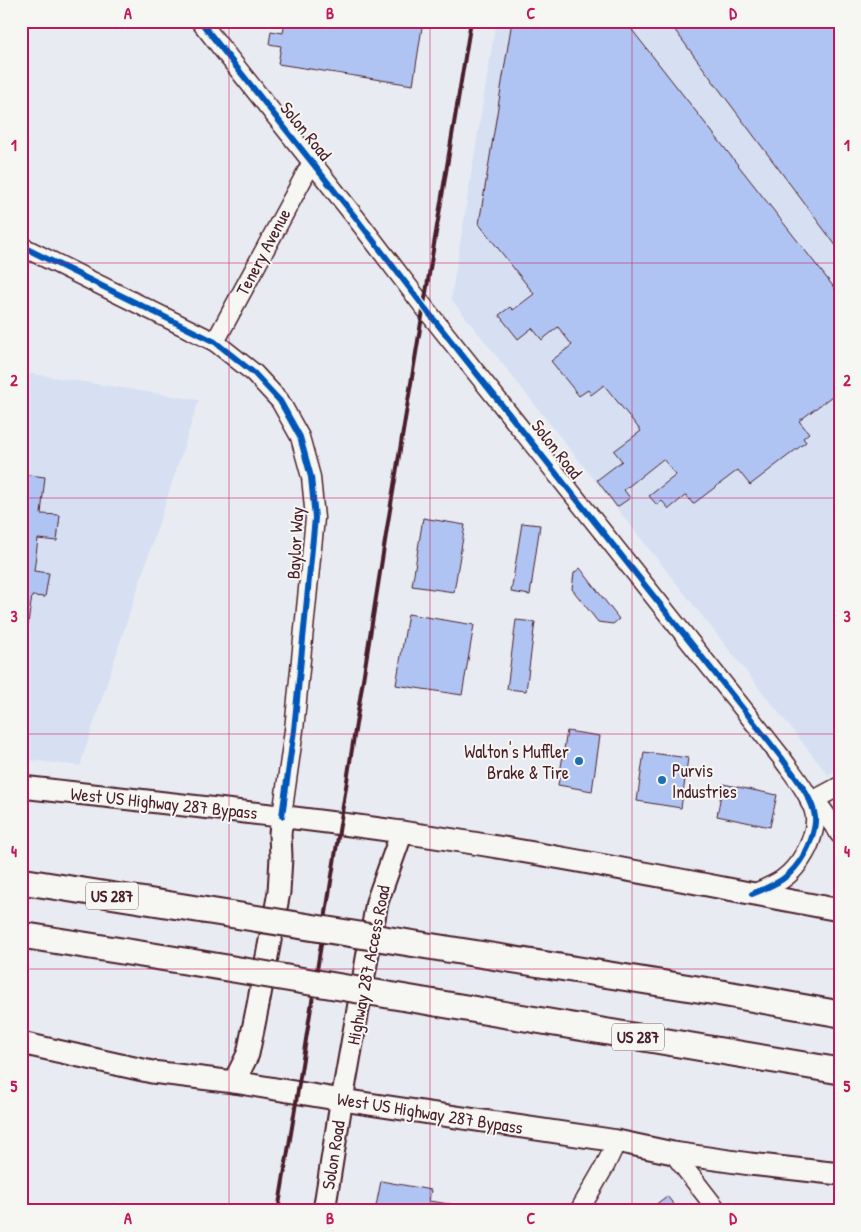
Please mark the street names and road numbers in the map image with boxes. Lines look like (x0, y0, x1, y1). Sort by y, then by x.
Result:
street label: Solon Road (274, 96, 338, 166)
street label: Tenery Avenue (230, 204, 296, 300)
street label: Solon Road (526, 414, 588, 484)
street label: Baylor Way (281, 506, 309, 580)
street label: West US Highway 287 Bypass (69, 781, 259, 825)
road number: US 287 (86, 882, 138, 909)
street label: Highway 287 Access Road (340, 883, 396, 1047)
road number: US 287 (612, 1024, 664, 1050)
street label: West US Highway 287 Bypass (335, 1086, 525, 1140)
street label: Solon Road (315, 1119, 351, 1191)

